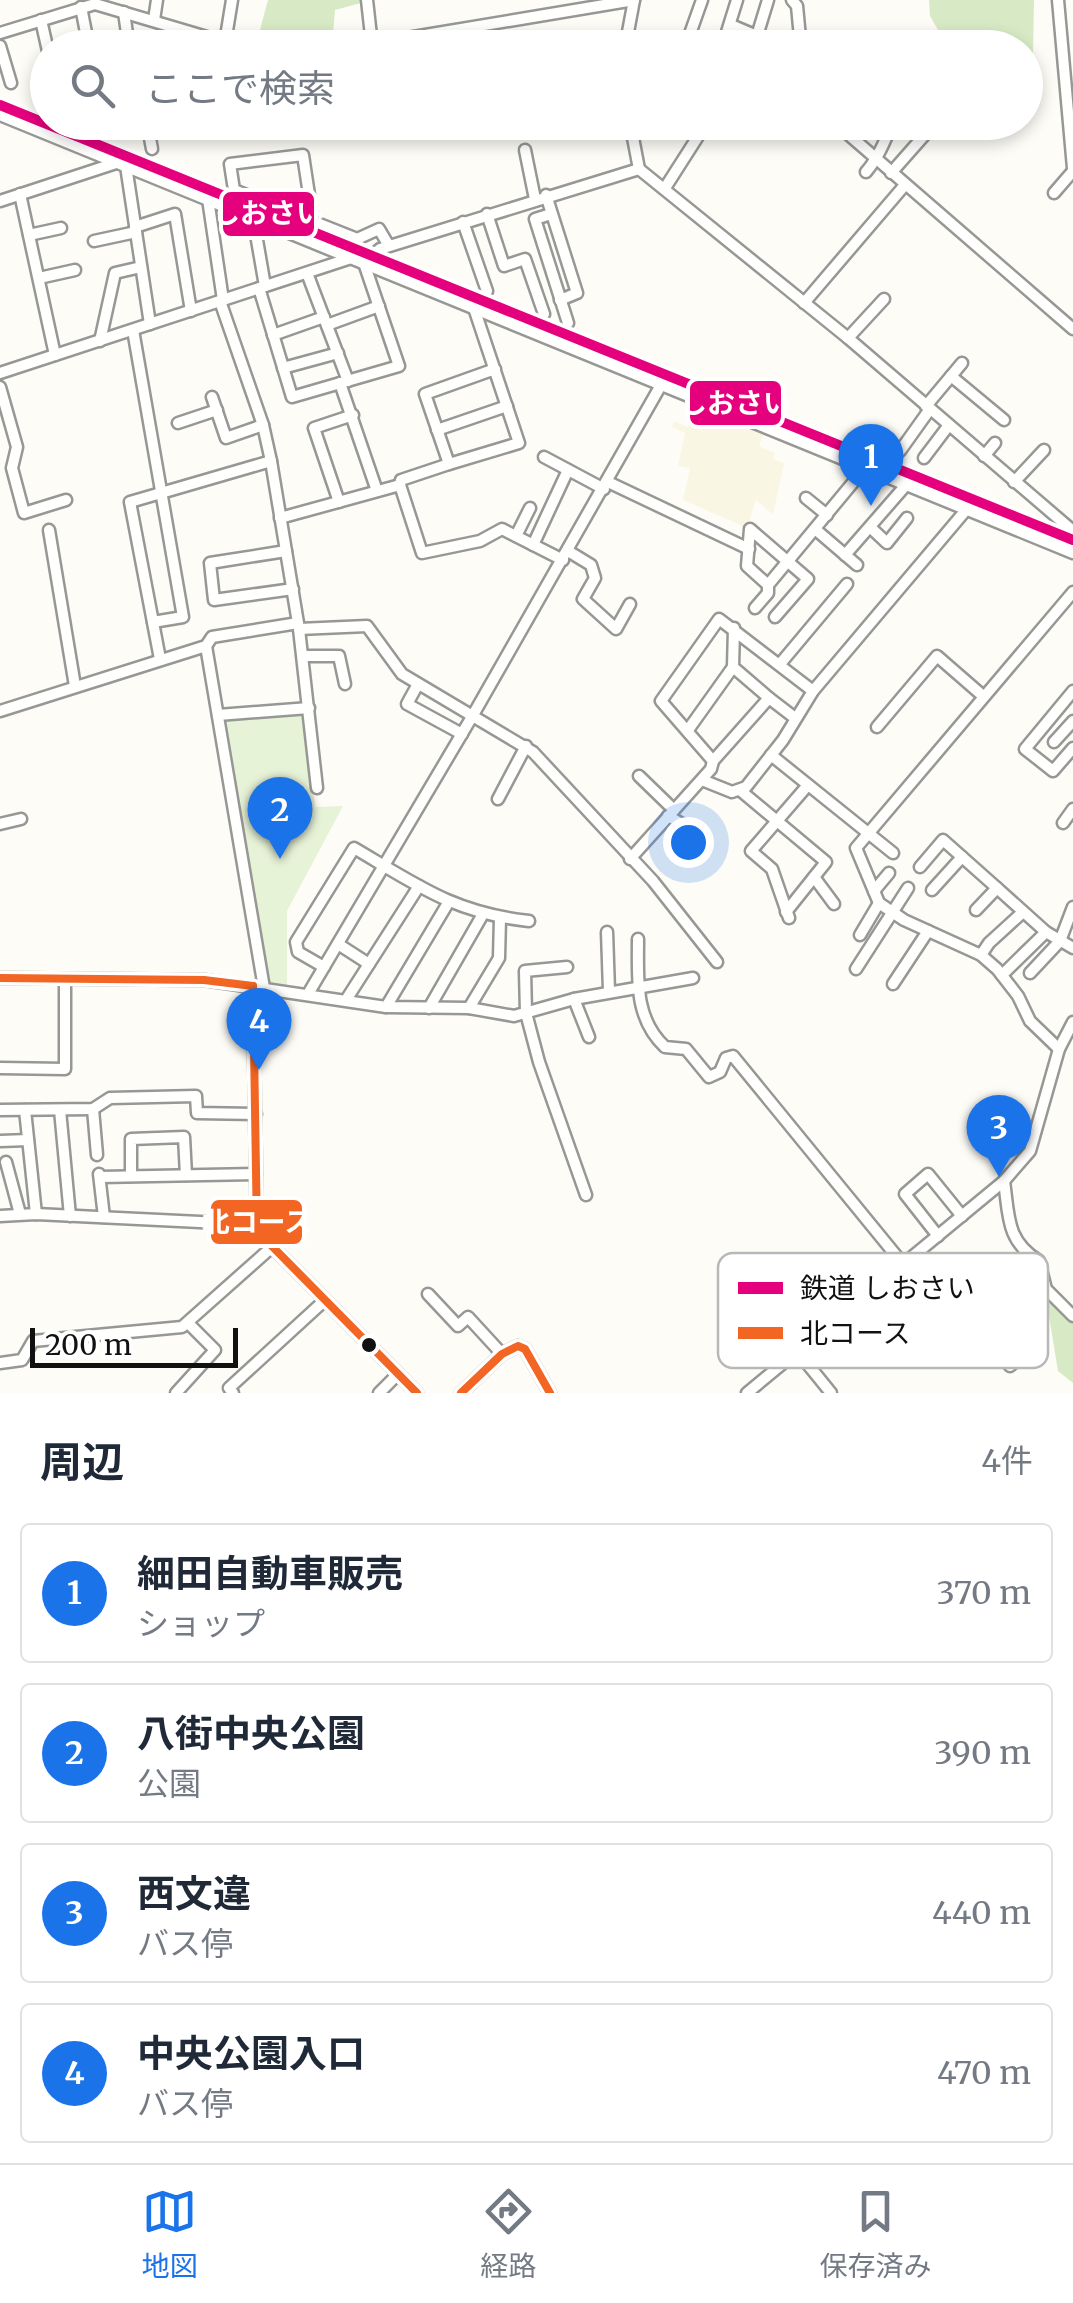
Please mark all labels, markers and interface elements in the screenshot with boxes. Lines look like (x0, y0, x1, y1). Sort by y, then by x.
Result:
search box (30, 30, 1043, 140)
icon: search (65, 58, 120, 113)
text: ここで検索 (145, 65, 335, 112)
line badge: しおさい (221, 190, 316, 238)
text: しおさい (212, 195, 324, 231)
line badge: しおさい (688, 379, 783, 427)
text: しおさい (679, 385, 791, 421)
pin: 1 (838, 424, 904, 506)
pin: 2 (248, 776, 312, 859)
your location (663, 817, 714, 868)
pin: 4 (226, 988, 292, 1070)
pin: 3 (966, 1094, 1032, 1177)
line badge: 北コース (209, 1198, 304, 1246)
text: 北コース (202, 1204, 312, 1240)
legend (718, 1253, 1048, 1368)
text: 鉄道 しおさい (800, 1270, 975, 1306)
text: 北コース (800, 1315, 911, 1351)
scale bar (30, 1323, 238, 1368)
text: 200 m (45, 1327, 132, 1363)
unlabelled marker (359, 1335, 379, 1355)
text: 周辺 (40, 1436, 124, 1488)
text: 4件 (981, 1441, 1033, 1481)
text: 細田自動車販売 (137, 1550, 403, 1597)
text: 1 (67, 1573, 82, 1613)
text: 370 m (936, 1573, 1031, 1613)
text: ショップ (137, 1604, 265, 1644)
text: 八街中央公園 (137, 1710, 365, 1757)
text: 2 (65, 1733, 84, 1773)
text: 390 m (934, 1733, 1031, 1773)
text: 公園 (137, 1764, 201, 1804)
text: 西文違 (137, 1870, 251, 1917)
text: 3 (65, 1893, 84, 1933)
text: 440 m (932, 1893, 1031, 1933)
text: バス停 (137, 1924, 233, 1964)
text: 中央公園入口 (137, 2030, 365, 2077)
text: 4 (64, 2053, 85, 2093)
text: 470 m (937, 2053, 1031, 2093)
text: バス停 (137, 2084, 233, 2124)
tab: 地図 (141, 2184, 198, 2284)
tab: 経路 (480, 2184, 537, 2284)
tab: 保存済み (819, 2184, 932, 2284)

